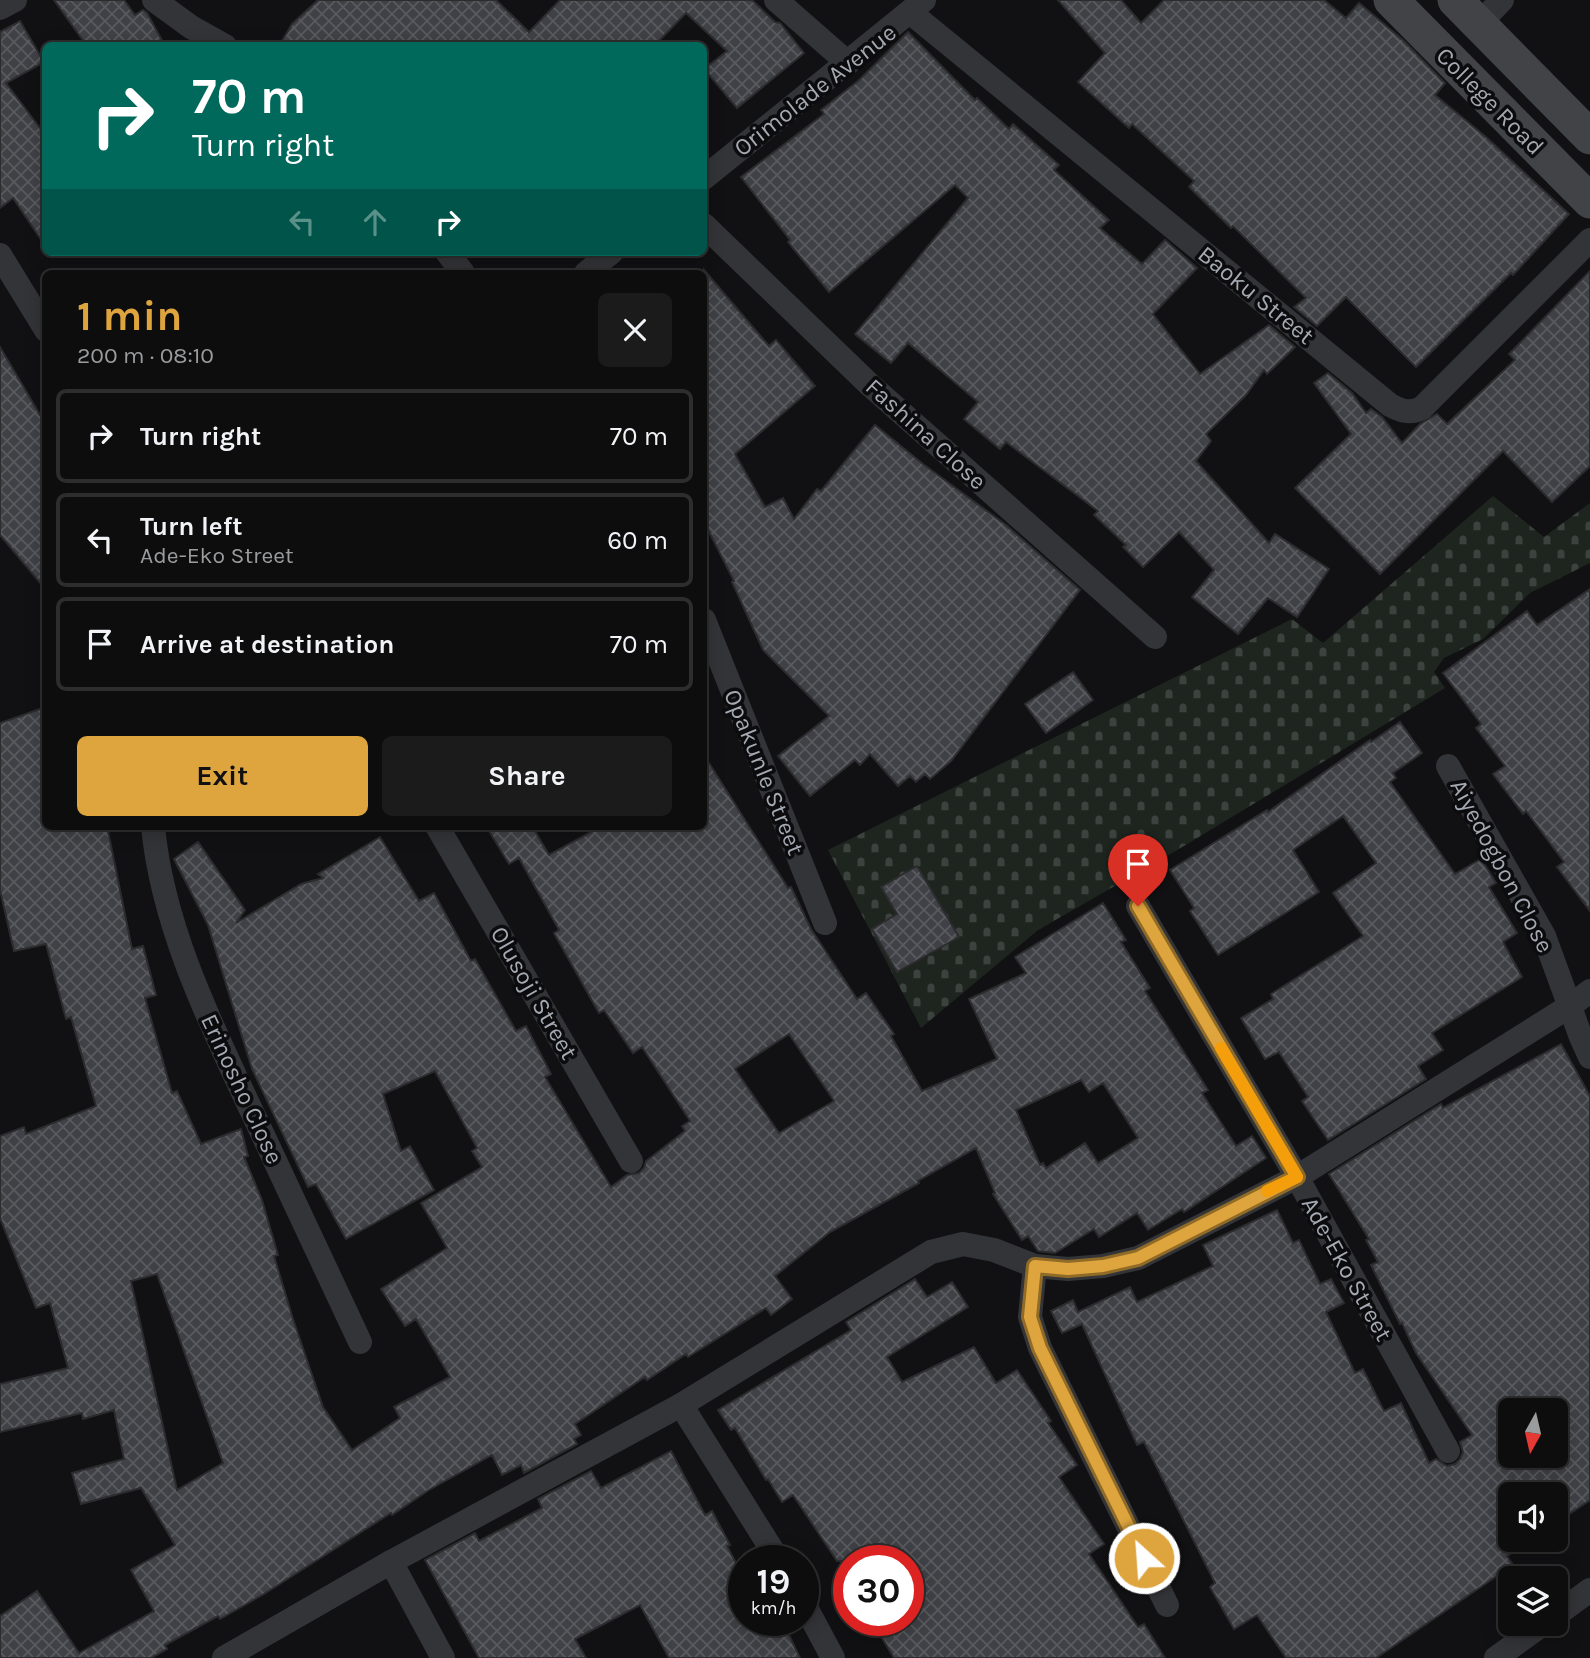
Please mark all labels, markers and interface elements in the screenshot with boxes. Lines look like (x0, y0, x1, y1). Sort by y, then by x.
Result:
street label: Orimolade Avenue (728, 18, 902, 162)
street label: College Road (1430, 41, 1550, 161)
text: 70 m (192, 68, 306, 125)
icon: right (77, 70, 168, 161)
text: Turn right (192, 127, 334, 164)
icon: left (283, 203, 321, 241)
icon: ahead (356, 203, 394, 241)
icon: right (429, 203, 467, 241)
street label: Baoku Street (1192, 240, 1320, 350)
text: 1 min (77, 291, 182, 341)
button: close (598, 293, 672, 367)
text: 200 m · 08:10 (77, 342, 214, 369)
street label: Fashina Close (860, 373, 992, 495)
icon: right (81, 417, 119, 455)
text: Turn right (140, 421, 261, 452)
text: 70 m (610, 421, 668, 452)
text: Turn left (140, 511, 242, 542)
icon: left (81, 521, 119, 559)
text: 60 m (607, 525, 668, 556)
text: Ade-Eko Street (140, 542, 294, 569)
icon: arrive (81, 625, 119, 663)
text: Arrive at destination (140, 629, 394, 660)
text: 70 m (610, 629, 668, 660)
street label: Opakunle Street (718, 685, 810, 859)
button: Exit (77, 736, 368, 816)
button: Share (382, 736, 672, 816)
street label: Aiyedogbon Close (1444, 775, 1560, 957)
pin (1108, 834, 1168, 906)
icon: arrive (1119, 845, 1157, 883)
street label: Olusoji Street (485, 922, 583, 1064)
street label: Erinosho Close (195, 1010, 289, 1168)
street label: Ade-Eko Street (1296, 1192, 1398, 1346)
north arrow (1498, 1398, 1568, 1468)
map controls (1498, 1398, 1568, 1636)
button: sound (1498, 1482, 1568, 1552)
position arrow (1107, 1521, 1181, 1595)
speed limit sign: 30 (833, 1545, 924, 1636)
text: 19 (757, 1561, 790, 1602)
button: layers (1498, 1566, 1568, 1636)
text: km/h (751, 1597, 796, 1619)

